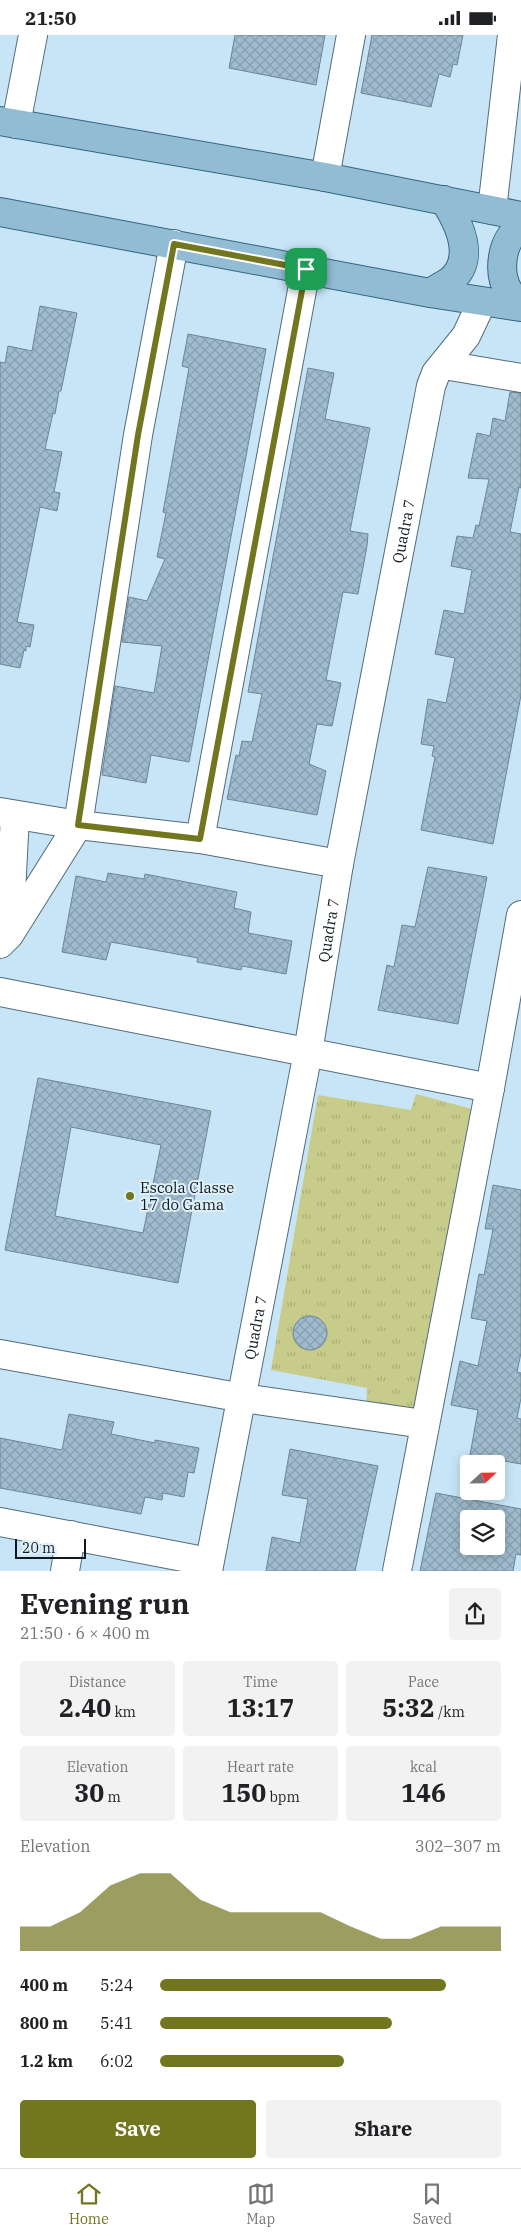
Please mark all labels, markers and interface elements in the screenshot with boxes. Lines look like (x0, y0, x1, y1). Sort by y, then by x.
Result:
text: 21:50 (25, 6, 76, 30)
pin (285, 248, 327, 290)
icon: arrive (292, 255, 320, 283)
street label: Quadra 7 (388, 498, 419, 565)
street label: Quadra 7 (313, 897, 343, 964)
place label: Escola Classe 17 do Gama (140, 1178, 234, 1214)
marker: Escola Classe 17 do Gama (124, 1190, 136, 1202)
street label: Quadra 7 (239, 1294, 270, 1361)
north arrow (460, 1455, 505, 1500)
map controls (460, 1455, 505, 1555)
button: layers (460, 1510, 505, 1555)
scale bar (15, 1535, 86, 1559)
text: 20 m (22, 1539, 55, 1557)
text: Evening run (20, 1585, 189, 1622)
button: share (449, 1588, 501, 1640)
text: 21:50 · 6 × 400 m (20, 1623, 150, 1643)
text: Distance (69, 1673, 126, 1691)
text: Time (243, 1673, 278, 1691)
text: Pace (408, 1673, 439, 1691)
text: 2.40 (59, 1691, 111, 1724)
text: 13:17 (227, 1691, 294, 1724)
text: 5:32 (382, 1691, 435, 1724)
text: km (111, 1703, 136, 1721)
text: /km (435, 1703, 465, 1721)
text: Elevation (67, 1758, 128, 1776)
text: Heart rate (227, 1758, 294, 1776)
text: kcal (410, 1758, 437, 1776)
text: 30 (74, 1776, 104, 1809)
text: 150 (221, 1776, 266, 1809)
text: 146 (401, 1776, 446, 1809)
text: m (104, 1788, 121, 1806)
text: bpm (266, 1788, 300, 1806)
text: Elevation (20, 1836, 90, 1856)
text: 302–307 m (415, 1836, 501, 1856)
text: 400 m (20, 1975, 68, 1995)
text: 5:24 (100, 1975, 133, 1995)
text: 800 m (20, 2013, 68, 2033)
text: 5:41 (100, 2013, 133, 2033)
text: 1.2 km (20, 2051, 73, 2071)
text: 6:02 (100, 2051, 133, 2071)
button: Save (20, 2100, 256, 2158)
button: Share (266, 2100, 501, 2158)
tab: Home (69, 2180, 109, 2228)
tab: Map (247, 2180, 275, 2228)
tab: Saved (413, 2180, 452, 2228)

